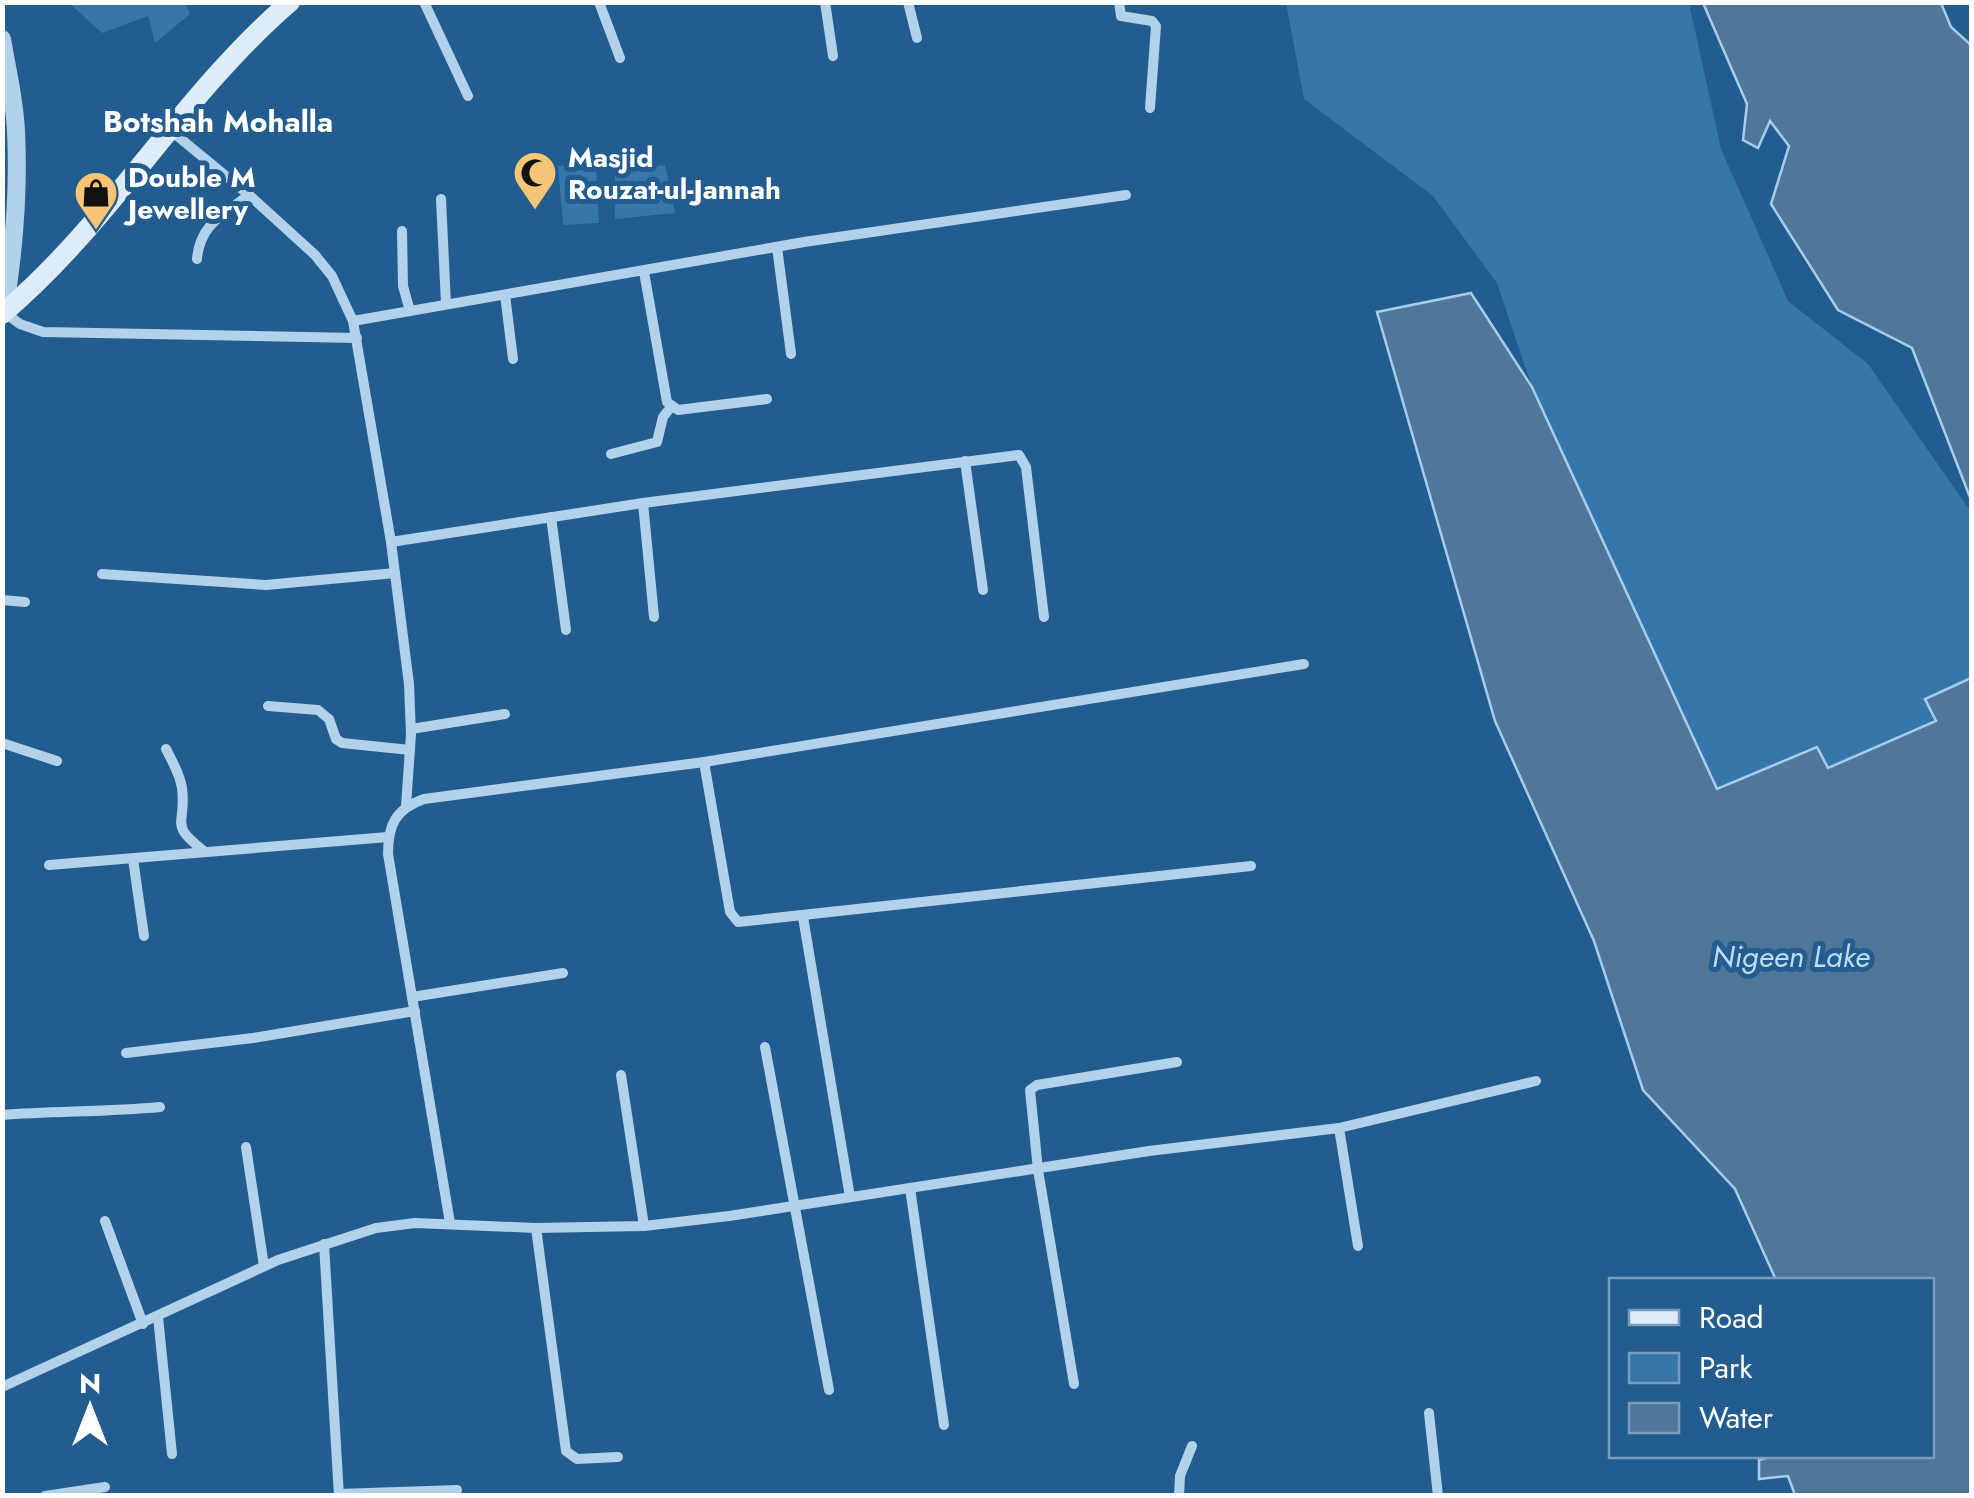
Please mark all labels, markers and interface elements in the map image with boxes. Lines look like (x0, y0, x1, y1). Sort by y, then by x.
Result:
district label: Botshah Mohalla (103, 100, 333, 143)
place label: Masjid Rouzat-ul-Jannah (568, 137, 781, 210)
mosque icon: Masjid Rouzat-ul-Jannah (512, 150, 558, 211)
place label: Double M Jewellery (123, 157, 255, 230)
shop icon: Double M Jewellery (73, 170, 119, 231)
water label: Nigeen Lake (1712, 935, 1870, 978)
legend (1609, 1278, 1934, 1458)
text: Road (1699, 1296, 1764, 1339)
text: Park (1699, 1346, 1753, 1389)
north arrow (40, 1358, 140, 1458)
text: N (79, 1363, 101, 1404)
text: Water (1699, 1396, 1774, 1439)

